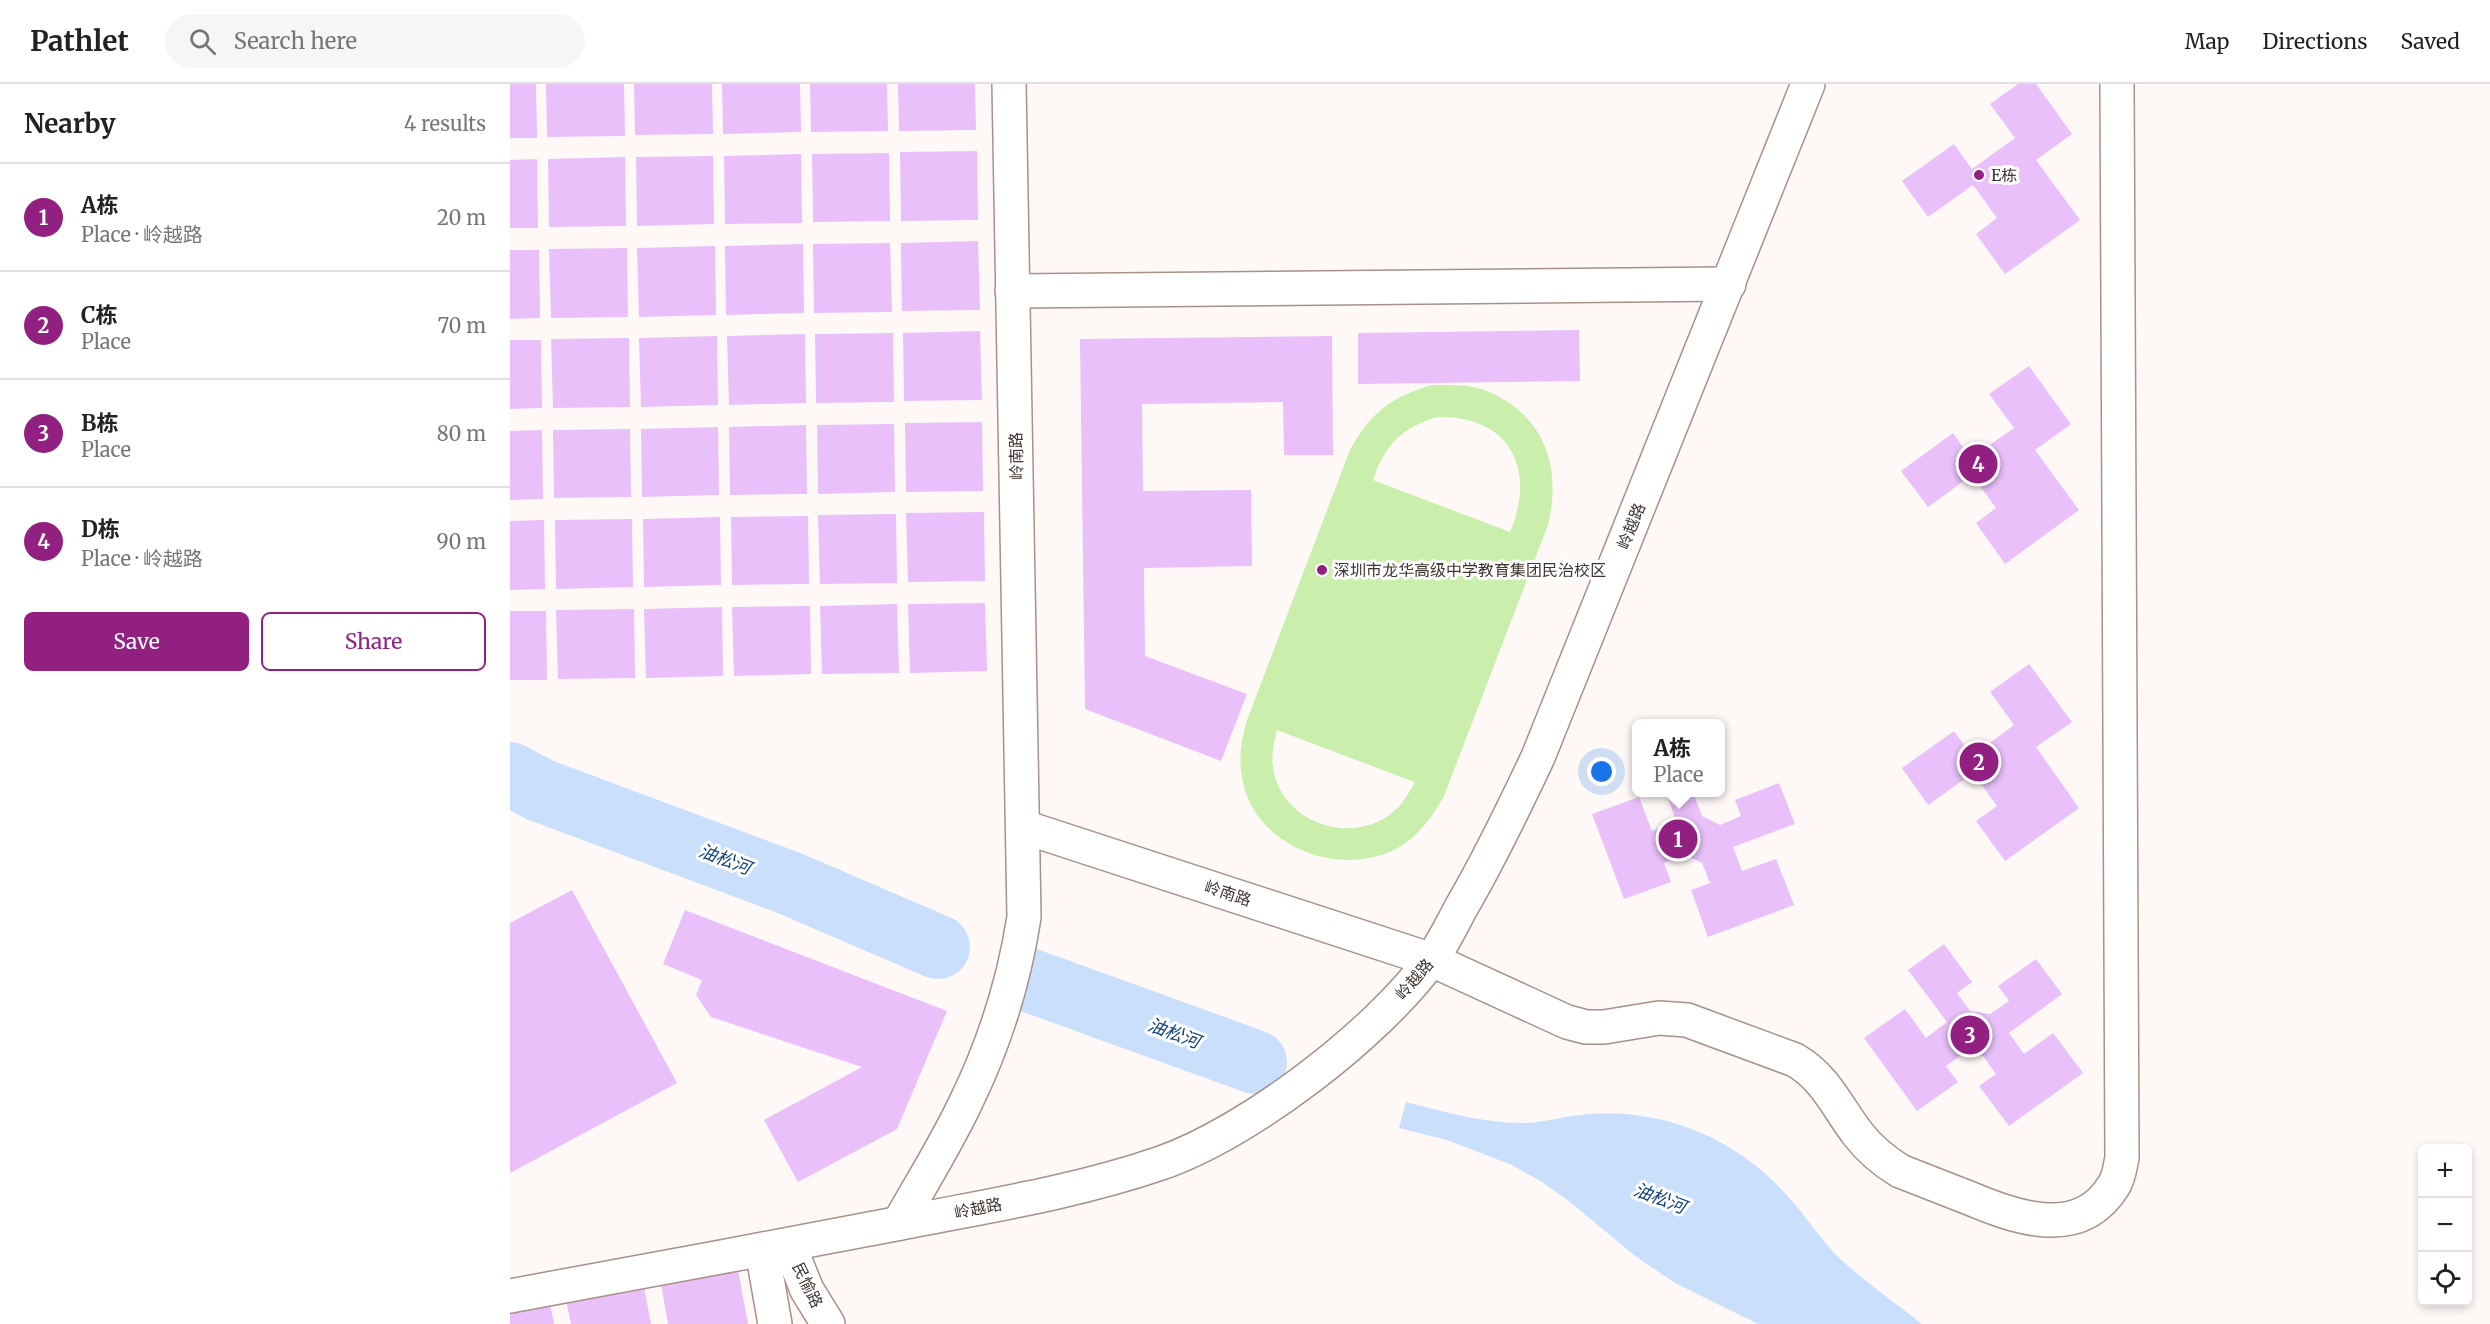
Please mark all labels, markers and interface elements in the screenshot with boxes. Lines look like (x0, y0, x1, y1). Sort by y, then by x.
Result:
search box (165, 14, 585, 68)
text: Pathlet (30, 23, 129, 59)
icon: search (186, 25, 219, 58)
text: Search here (234, 27, 357, 55)
text: Map (2185, 28, 2229, 55)
text: Directions (2262, 28, 2367, 55)
text: Saved (2400, 28, 2460, 55)
text: Nearby (24, 107, 116, 140)
text: 4 results (404, 111, 486, 136)
place label: E栋 (1991, 165, 2017, 185)
marker: E栋 (1972, 168, 1986, 182)
text: A栋 (81, 191, 119, 219)
text: 1 (39, 205, 48, 230)
text: 20 m (437, 205, 486, 230)
text: Place · 岭越路 (81, 222, 203, 247)
text: C栋 (81, 301, 118, 329)
text: 2 (38, 313, 49, 338)
text: 70 m (438, 313, 486, 338)
text: Place (81, 329, 131, 354)
text: B栋 (81, 409, 118, 437)
text: 3 (38, 421, 49, 446)
text: 80 m (437, 421, 486, 446)
street label: 岭南路 (1006, 432, 1026, 480)
text: Place (81, 437, 131, 462)
pin: 4 (1958, 442, 1998, 487)
street label: 岭越路 (1613, 500, 1649, 552)
text: D栋 (81, 515, 120, 543)
text: 4 (37, 529, 50, 554)
text: 90 m (436, 529, 486, 554)
text: Place · 岭越路 (81, 546, 203, 571)
place label: 深圳市龙华高级中学教育集团民治校区 (1334, 560, 1606, 580)
marker: 深圳市龙华高级中学教育集团民治校区 (1315, 563, 1329, 577)
button: Save (24, 612, 249, 671)
button: Share (261, 612, 486, 671)
popup (1632, 719, 1725, 797)
text: A栋 (1654, 734, 1691, 762)
pin: 2 (1960, 740, 1998, 784)
your location (1587, 757, 1616, 786)
text: Place (1654, 762, 1703, 787)
pin: 1 (1658, 816, 1698, 861)
water label: 油松河 (696, 839, 757, 880)
street label: 岭南路 (1202, 876, 1254, 910)
street label: 岭越路 (1391, 954, 1437, 1004)
pin: 3 (1950, 1012, 1990, 1058)
water label: 油松河 (1145, 1013, 1206, 1054)
map controls (2418, 1144, 2472, 1306)
button: + (2418, 1144, 2472, 1198)
water label: 油松河 (1631, 1178, 1692, 1219)
street label: 岭越路 (953, 1194, 1003, 1222)
button: − (2418, 1198, 2472, 1252)
button: locate (2418, 1252, 2472, 1306)
street label: 民愉路 (788, 1259, 828, 1311)

